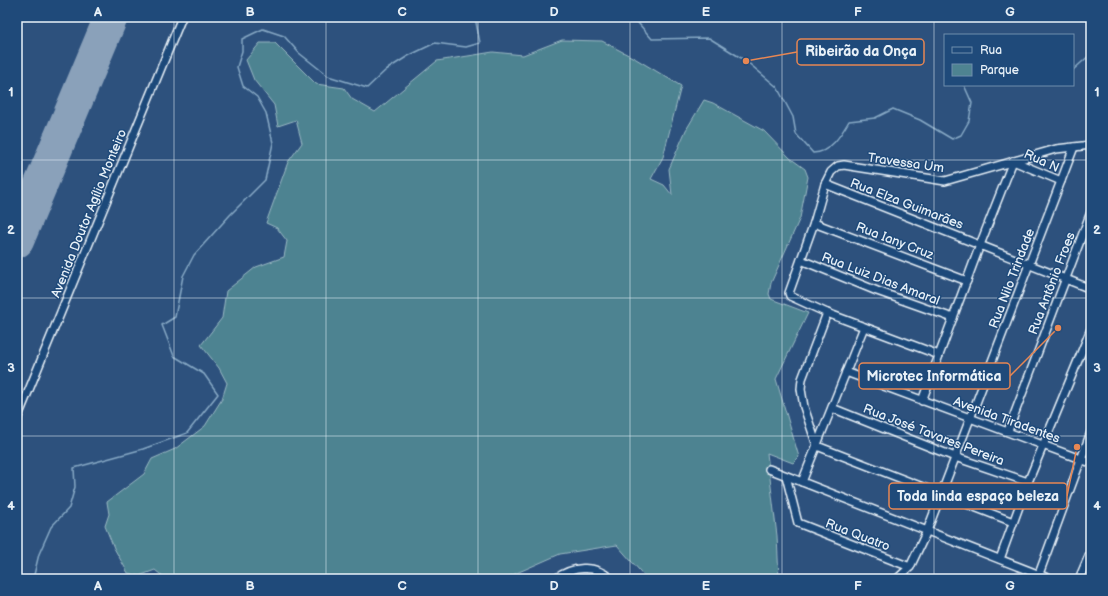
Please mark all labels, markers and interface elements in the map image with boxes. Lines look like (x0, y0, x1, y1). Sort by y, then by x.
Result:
text: A (93, 4, 102, 20)
text: B (245, 4, 255, 20)
text: C (397, 4, 407, 20)
text: D (549, 4, 559, 20)
text: E (702, 4, 711, 20)
text: F (854, 4, 862, 20)
text: G (1005, 4, 1015, 20)
legend (944, 34, 1074, 86)
callout: Ribeirão da Onça (797, 39, 924, 65)
text: Ribeirão da Onça (805, 43, 917, 60)
text: Rua (980, 43, 1002, 58)
text: Parque (980, 63, 1019, 78)
text: 1 (8, 84, 14, 100)
text: 1 (1094, 84, 1100, 100)
street label: Avenida Doutor Agílio Monteiro (48, 127, 130, 300)
street label: Rua N (1021, 146, 1062, 176)
street label: Travessa Um (867, 150, 945, 176)
street label: Rua Elza Guimarães (848, 175, 966, 233)
street label: Rua Iany Cruz (853, 219, 937, 263)
text: 2 (7, 222, 15, 238)
text: 2 (1093, 222, 1101, 238)
street label: Rua Nilo Trindade (986, 226, 1038, 331)
street label: Rua Antônio Froes (1025, 229, 1079, 337)
street label: Rua Luiz Dias Amaral (819, 249, 942, 309)
text: 3 (7, 360, 15, 376)
text: 3 (1093, 360, 1101, 376)
callout: Microtec Informática (859, 363, 1010, 389)
text: Microtec Informática (867, 368, 1002, 385)
street label: Avenida Tiradentes (951, 393, 1063, 447)
street label: Rua José Tavares Pereira (861, 401, 1006, 469)
callout: Toda linda espaço beleza (889, 483, 1067, 509)
text: Toda linda espaço beleza (897, 488, 1059, 505)
text: 4 (7, 498, 15, 514)
text: 4 (1093, 498, 1101, 514)
street label: Rua Quatro (823, 515, 892, 555)
text: A (93, 578, 102, 594)
text: B (245, 578, 255, 594)
text: C (397, 578, 407, 594)
text: D (549, 578, 559, 594)
text: E (702, 578, 711, 594)
text: F (854, 578, 862, 594)
text: G (1005, 578, 1015, 594)

